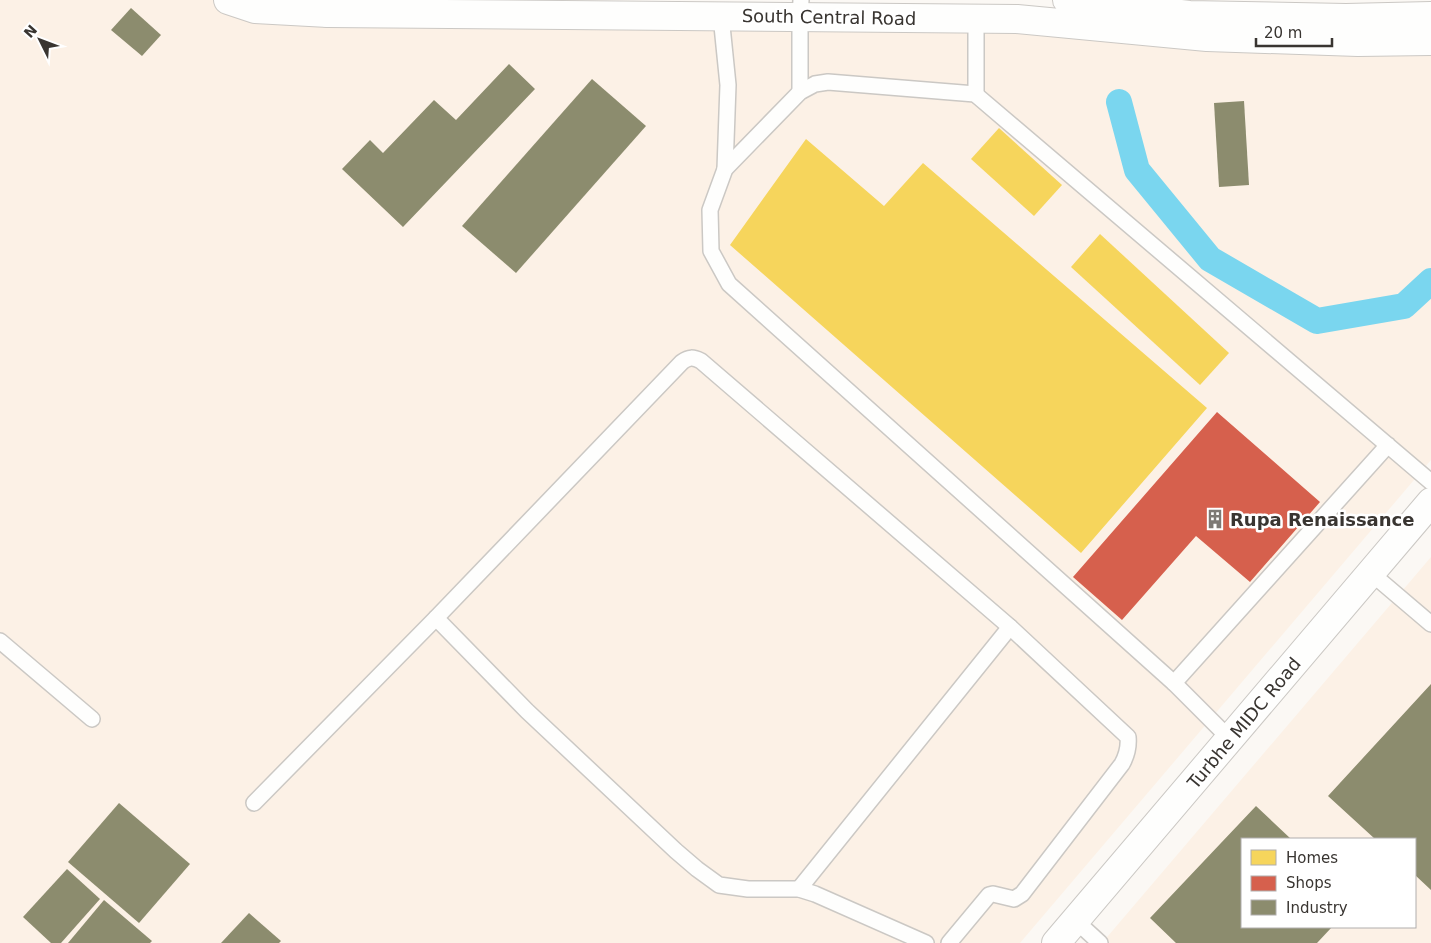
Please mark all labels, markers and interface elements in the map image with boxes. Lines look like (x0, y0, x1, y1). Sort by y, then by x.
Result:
street label: South Central Road (742, 5, 916, 29)
north arrow (15, 15, 65, 65)
scale bar (1256, 15, 1332, 47)
text: N (20, 22, 40, 41)
text: 20 m (1264, 24, 1302, 42)
building icon: Rupa Renaissance (1204, 508, 1226, 530)
place label: Rupa Renaissance (1230, 509, 1414, 530)
street label: Turbhe MIDC Road (1182, 653, 1305, 794)
legend (1241, 838, 1416, 928)
text: Homes (1286, 849, 1338, 867)
text: Shops (1286, 874, 1332, 892)
text: Industry (1286, 899, 1348, 917)

